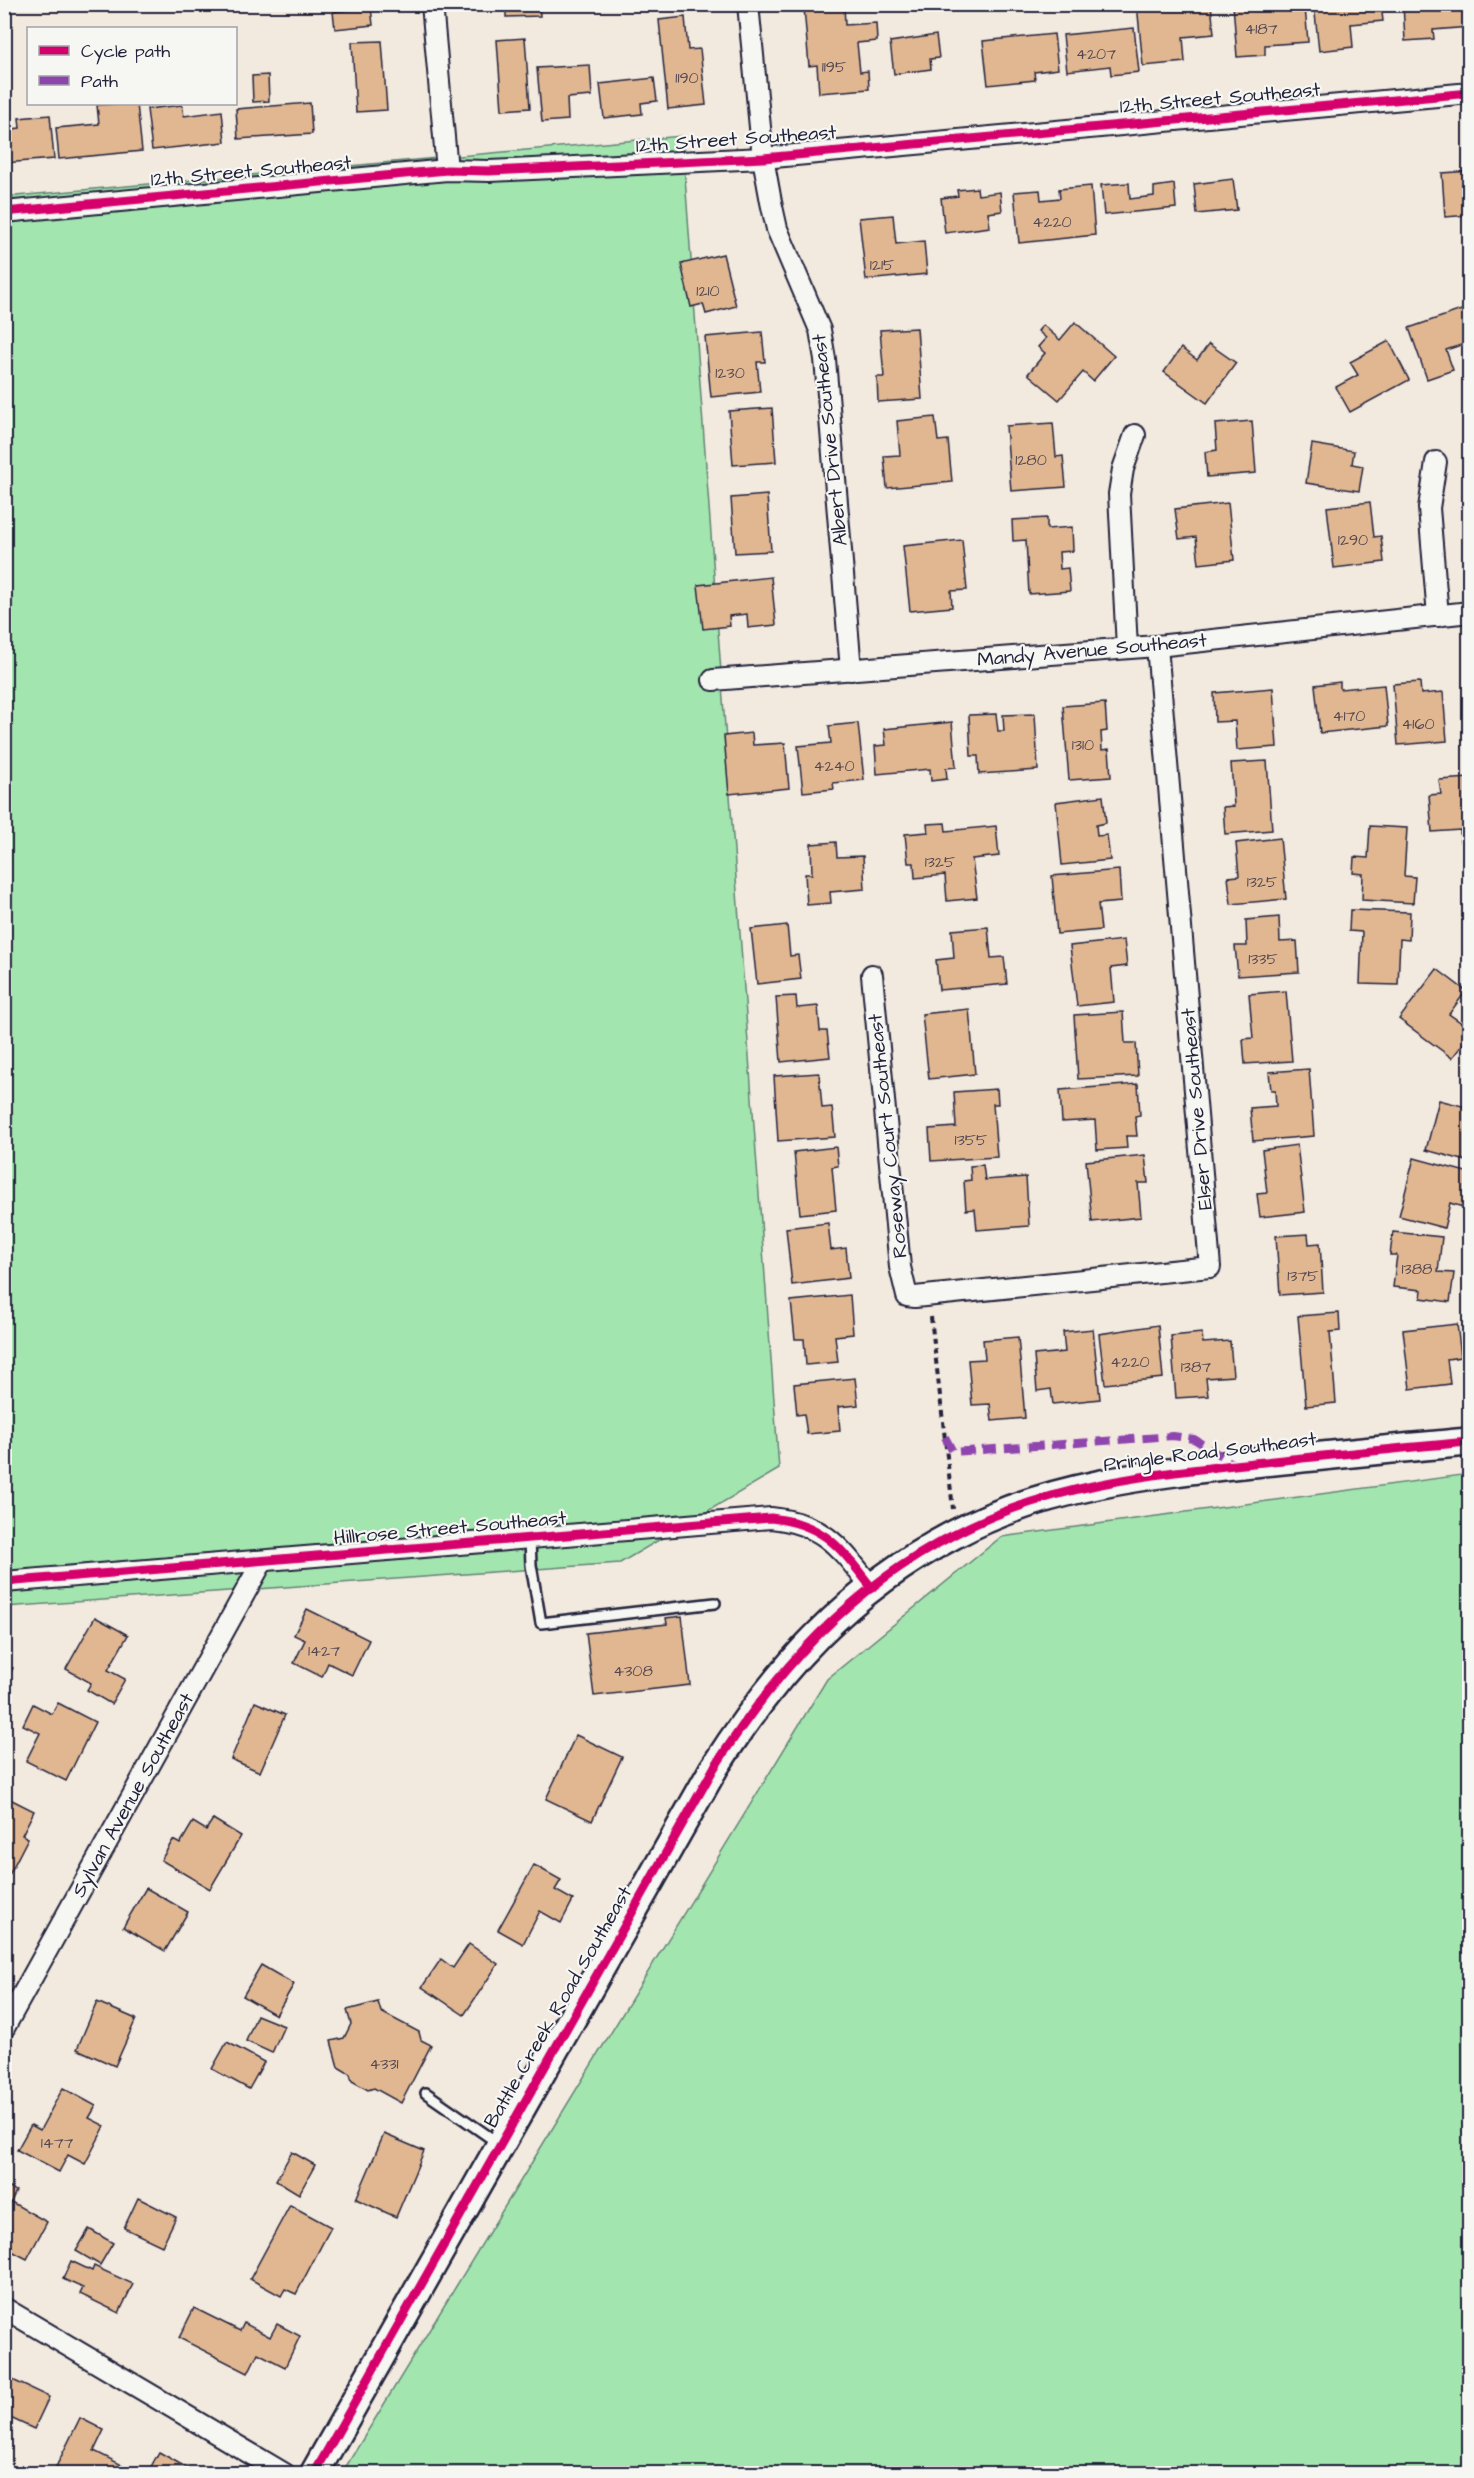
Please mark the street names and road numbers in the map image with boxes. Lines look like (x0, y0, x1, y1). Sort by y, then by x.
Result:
street label: 12th Street Southeast (1119, 75, 1321, 121)
street label: 12th Street Southeast (635, 118, 837, 160)
street label: 12th Street Southeast (150, 148, 352, 194)
street label: Albert Drive Southeast (805, 333, 855, 547)
street label: Mandy Avenue Southeast (976, 626, 1208, 675)
street label: Elser Drive Southeast (1174, 1007, 1220, 1211)
street label: Roseway Court Southeast (861, 1012, 916, 1260)
street label: Pringle Road Southeast (1102, 1425, 1318, 1480)
street label: Hillrose Street Southeast (332, 1504, 568, 1552)
street label: Sylvan Avenue Southeast (65, 1688, 202, 1903)
street label: Battle Creek Road Southeast (477, 1881, 639, 2133)

